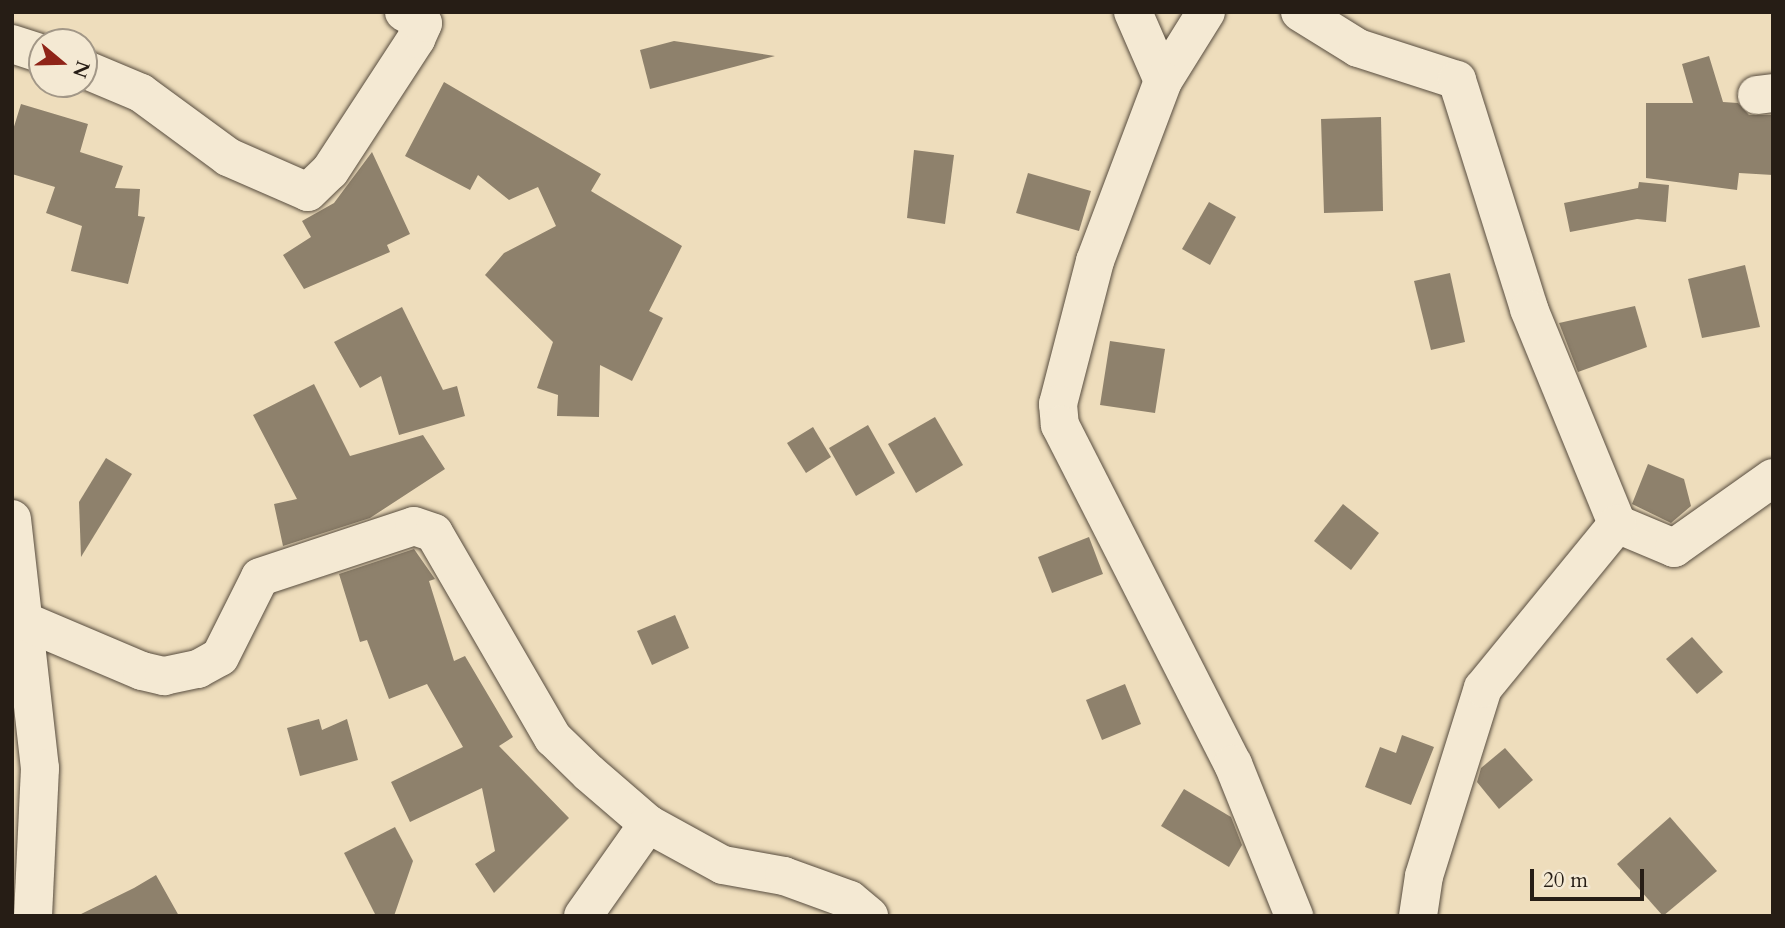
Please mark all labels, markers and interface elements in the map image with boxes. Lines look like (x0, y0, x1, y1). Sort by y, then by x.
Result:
north arrow (28, 28, 98, 98)
text: N (66, 57, 96, 81)
scale bar (1533, 855, 1647, 899)
text: 20 m (1543, 866, 1588, 895)

